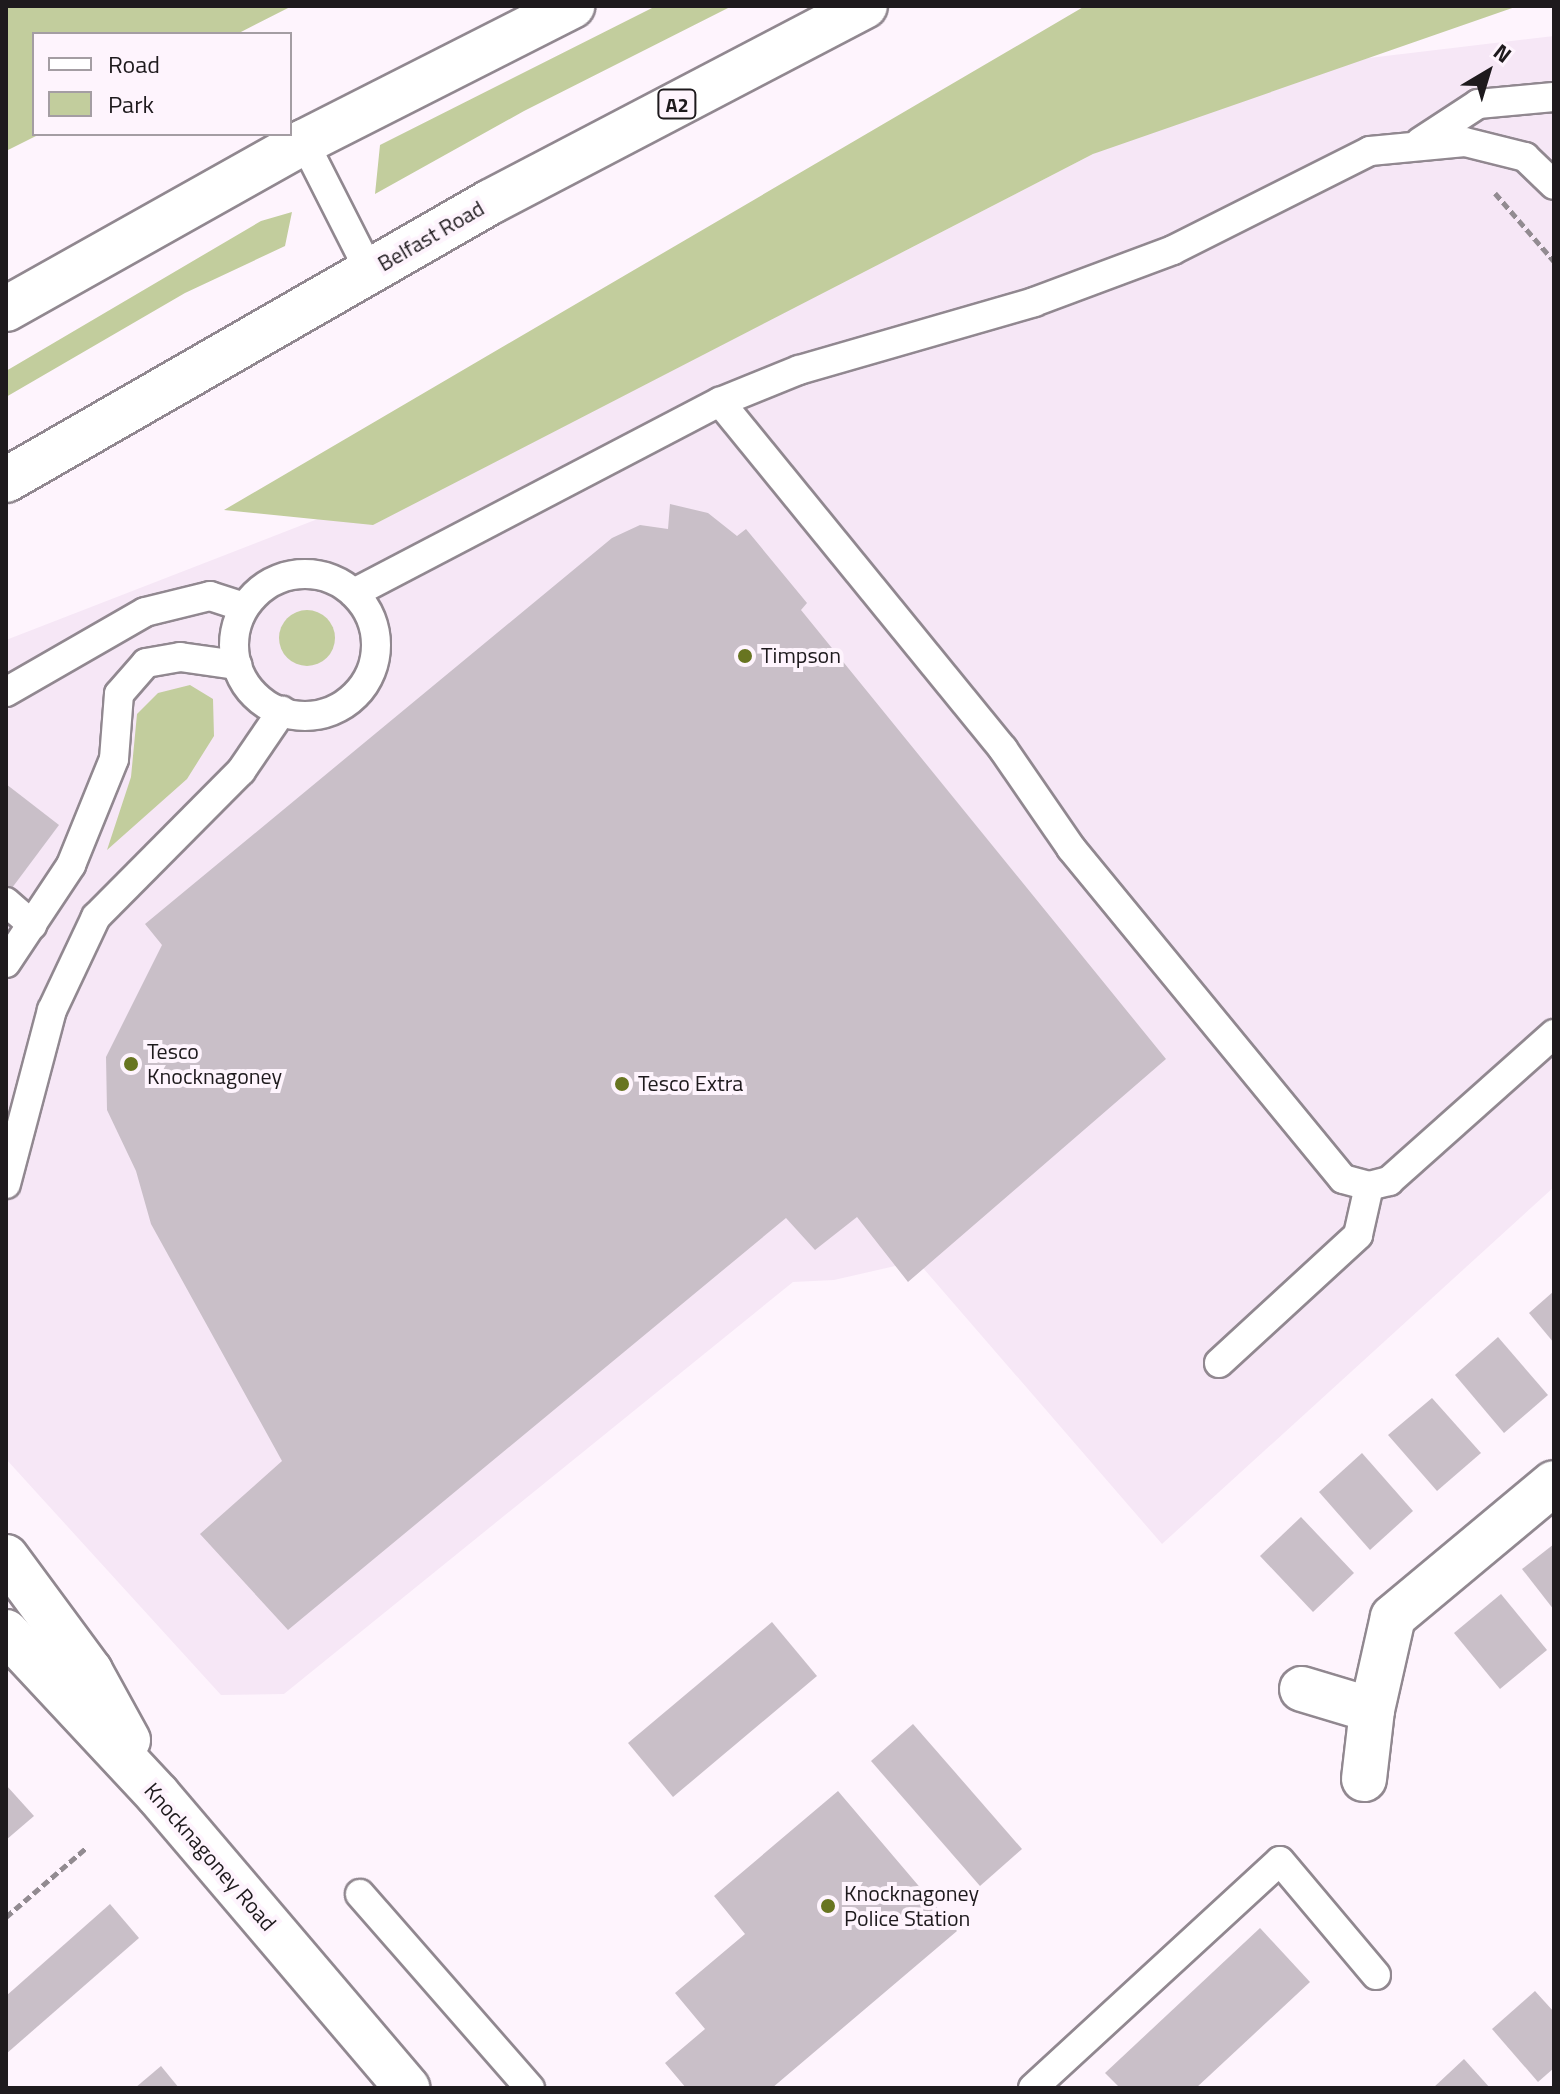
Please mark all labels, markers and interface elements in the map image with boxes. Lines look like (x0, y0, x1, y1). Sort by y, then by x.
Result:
legend (32, 32, 292, 136)
north arrow (1448, 32, 1528, 112)
text: N (1486, 35, 1519, 71)
text: Road (108, 46, 160, 82)
text: Park (108, 86, 154, 122)
road number: A2 (657, 88, 697, 120)
street label: Belfast Road (373, 195, 489, 277)
place label: Timpson (761, 643, 841, 669)
marker: Timpson (736, 647, 754, 665)
place label: Tesco Knocknagoney (147, 1038, 282, 1090)
marker: Tesco Knocknagoney (122, 1055, 140, 1073)
place label: Tesco Extra (638, 1071, 743, 1097)
marker: Tesco Extra (613, 1075, 631, 1093)
street label: Knocknagoney Road (139, 1778, 281, 1936)
place label: Knocknagoney Police Station (844, 1880, 979, 1932)
marker: Knocknagoney Police Station (819, 1897, 837, 1915)

